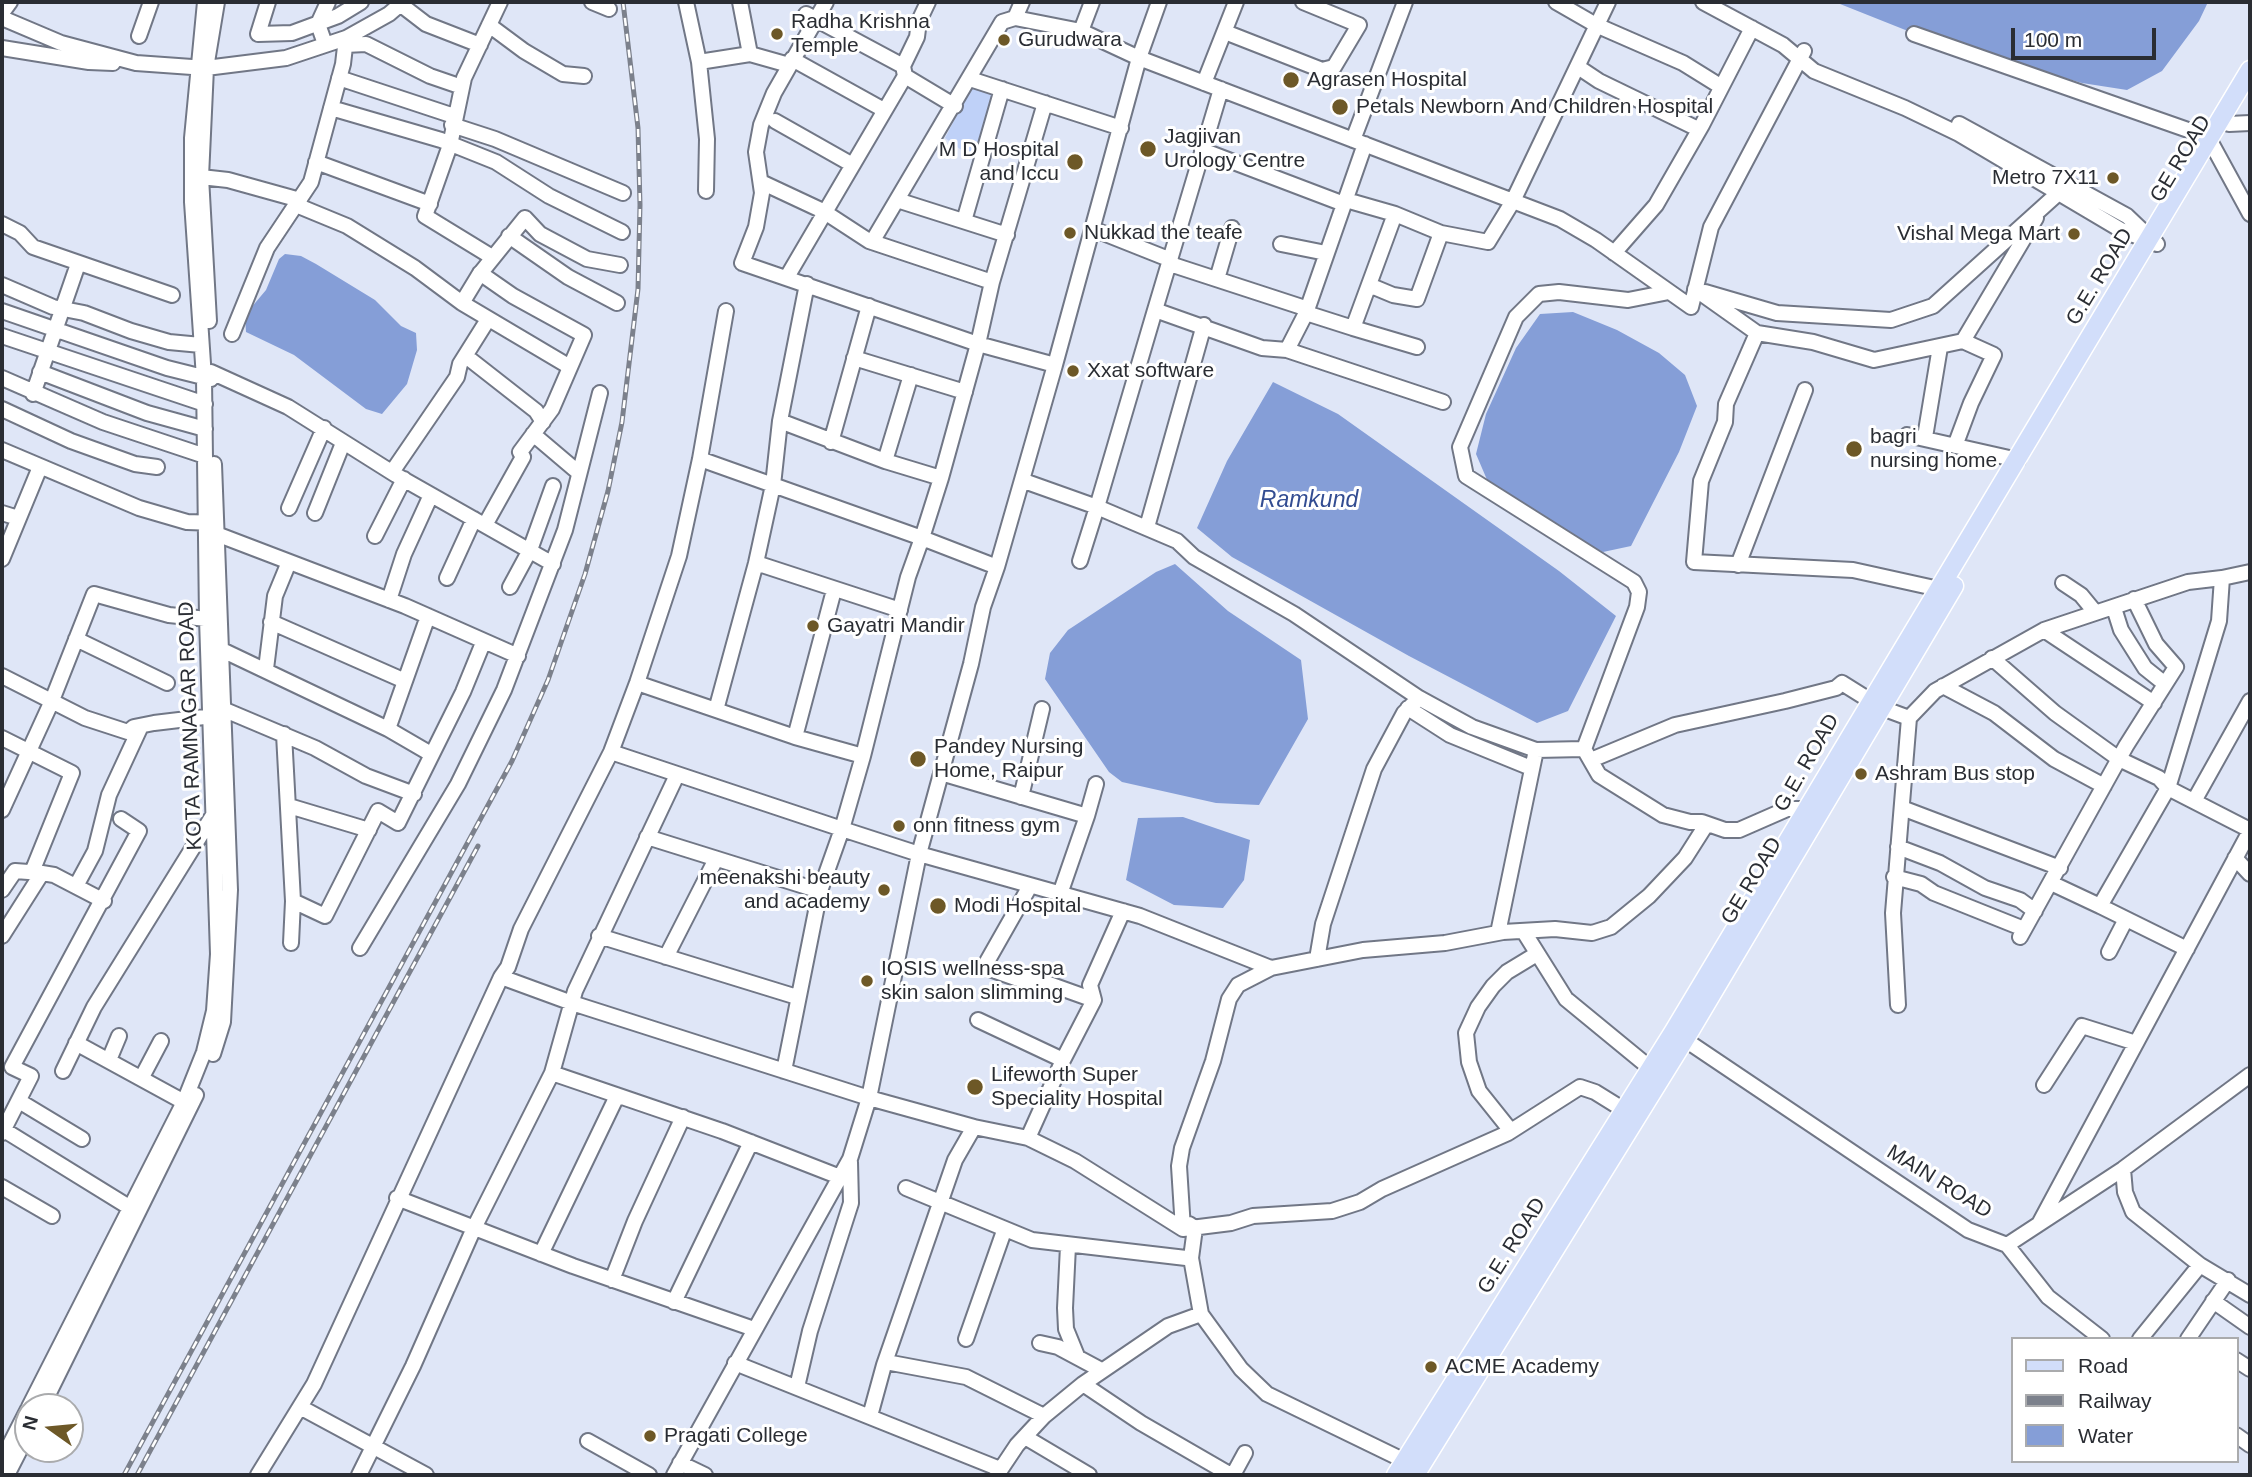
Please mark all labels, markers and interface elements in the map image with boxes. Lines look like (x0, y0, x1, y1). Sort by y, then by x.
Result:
place label: Radha Krishna Temple (791, 9, 930, 59)
scale bar (2014, 14, 2159, 58)
marker: Radha Krishna Temple (769, 26, 785, 42)
place label: Gurudwara (1018, 27, 1122, 53)
text: 100 m (2024, 28, 2082, 51)
marker: Gurudwara (996, 32, 1012, 48)
place label: Agrasen Hospital (1307, 67, 1467, 93)
marker: Agrasen Hospital (1281, 70, 1301, 90)
place label: Petals Newborn And Children Hospital (1356, 94, 1713, 120)
marker: Petals Newborn And Children Hospital (1330, 97, 1350, 117)
street label: GE ROAD (2145, 111, 2217, 207)
place label: Jagjivan Urology Centre (1164, 124, 1305, 174)
place label: M D Hospital and Iccu (939, 137, 1059, 187)
marker: Jagjivan Urology Centre (1138, 139, 1158, 159)
marker: M D Hospital and Iccu (1065, 152, 1085, 172)
place label: Metro 7X11 (1992, 165, 2099, 191)
marker: Metro 7X11 (2105, 170, 2121, 186)
place label: Nukkad the teafe (1084, 220, 1243, 246)
place label: Vishal Mega Mart (1897, 221, 2060, 247)
street label: G.E. ROAD (2061, 224, 2139, 330)
marker: Nukkad the teafe (1062, 225, 1078, 241)
marker: Vishal Mega Mart (2066, 226, 2082, 242)
place label: Xxat software (1087, 358, 1214, 384)
marker: Xxat software (1065, 363, 1081, 379)
place label: bagri nursing home (1870, 424, 1997, 474)
marker: bagri nursing home (1844, 439, 1864, 459)
water label: Ramkund (1260, 487, 1358, 515)
street label: KOTA RAMNAGAR ROAD (174, 601, 208, 851)
place label: Gayatri Mandir (827, 613, 965, 639)
marker: Gayatri Mandir (805, 618, 821, 634)
street label: G.E. ROAD (1769, 710, 1845, 816)
place label: Pandey Nursing Home, Raipur (934, 734, 1083, 784)
marker: Pandey Nursing Home, Raipur (908, 749, 928, 769)
place label: Ashram Bus stop (1875, 761, 2035, 787)
marker: Ashram Bus stop (1853, 766, 1869, 782)
place label: onn fitness gym (913, 813, 1060, 839)
marker: onn fitness gym (891, 818, 907, 834)
street label: GE ROAD (1716, 833, 1788, 929)
place label: meenakshi beauty and academy (700, 865, 870, 915)
marker: meenakshi beauty and academy (876, 882, 892, 898)
place label: Modi Hospital (954, 893, 1081, 919)
marker: Modi Hospital (928, 896, 948, 916)
place label: IOSIS wellness-spa skin salon slimming (881, 956, 1064, 1006)
marker: IOSIS wellness-spa skin salon slimming (859, 973, 875, 989)
place label: Lifeworth Super Speciality Hospital (991, 1062, 1163, 1112)
marker: Lifeworth Super Speciality Hospital (965, 1077, 985, 1097)
street label: MAIN ROAD (1882, 1140, 1996, 1224)
street label: G.E. ROAD (1473, 1193, 1551, 1299)
legend (2010, 1337, 2238, 1463)
place label: ACME Academy (1445, 1354, 1599, 1380)
text: Road (2078, 1354, 2128, 1377)
marker: ACME Academy (1423, 1359, 1439, 1375)
text: Railway (2078, 1389, 2152, 1412)
north arrow (14, 1393, 84, 1463)
text: N (18, 1414, 42, 1432)
place label: Pragati College (664, 1423, 808, 1449)
text: Water (2078, 1424, 2133, 1447)
marker: Pragati College (642, 1428, 658, 1444)

